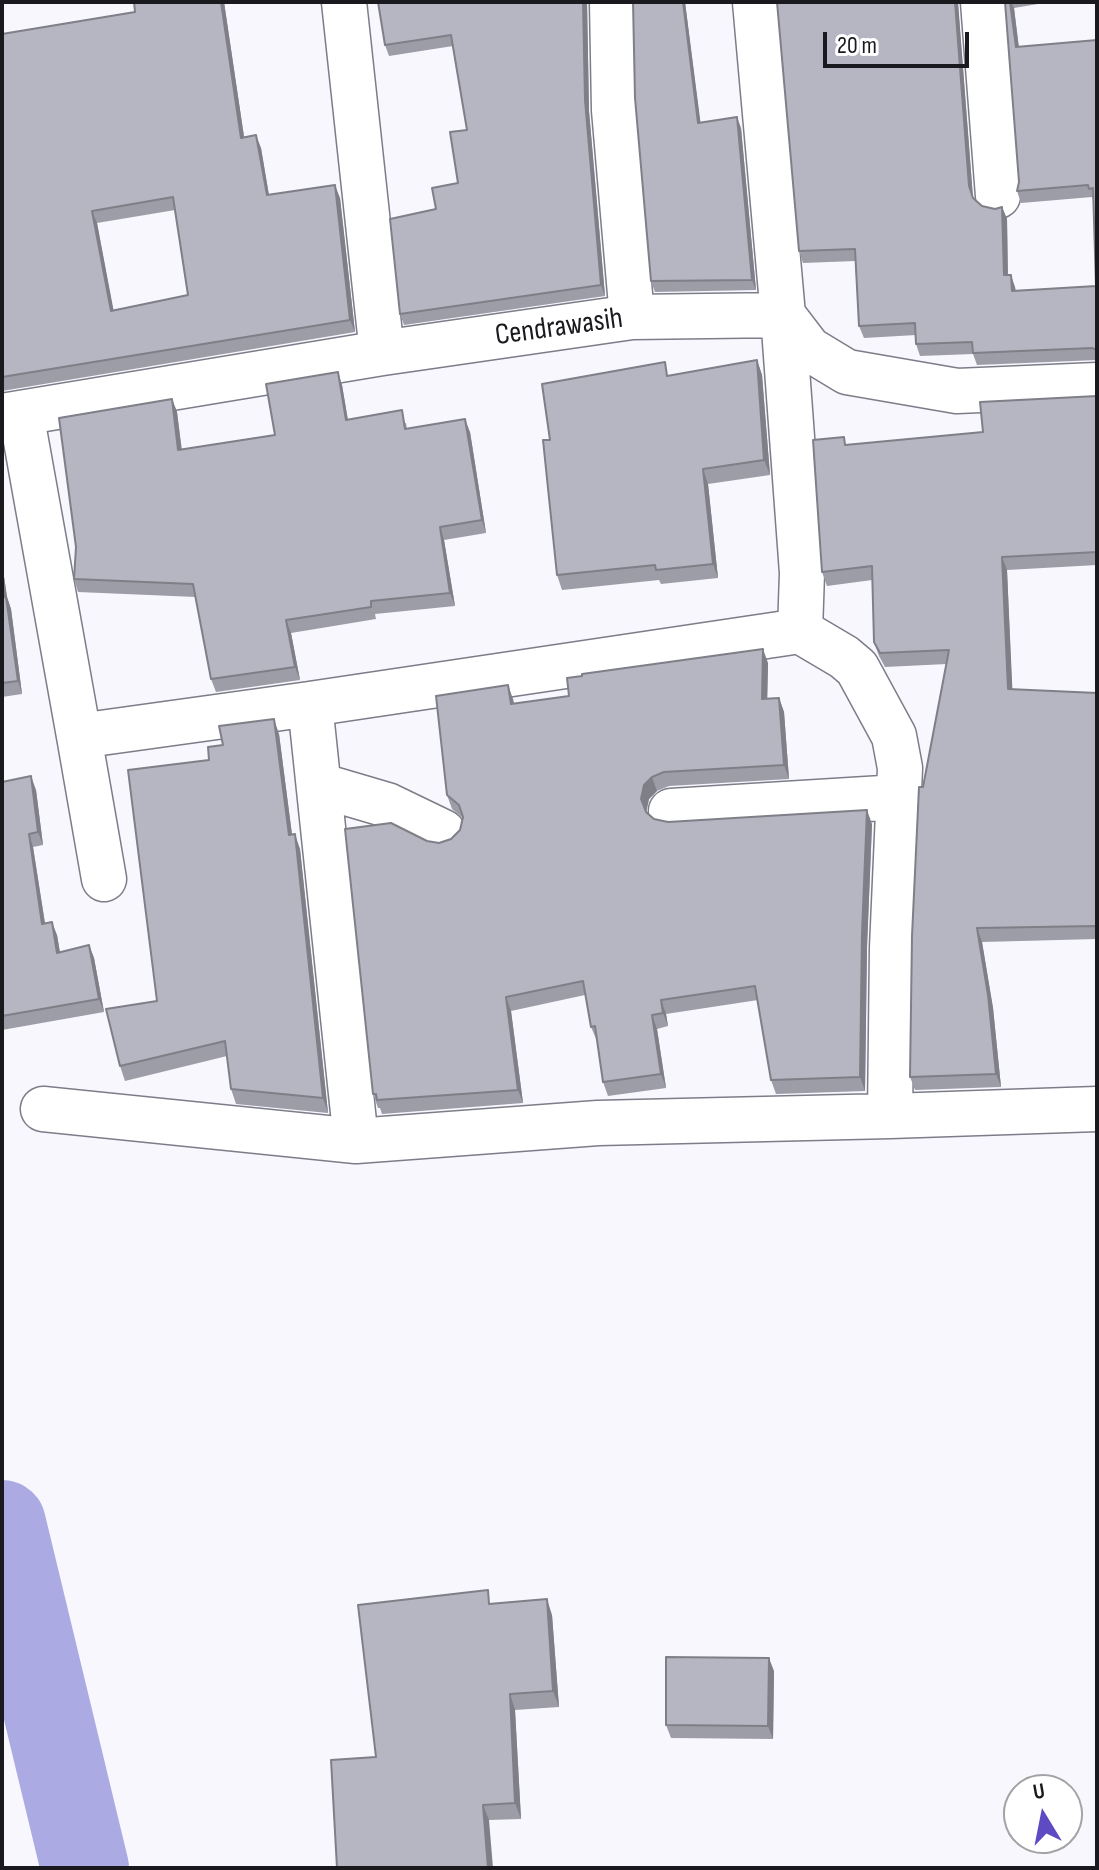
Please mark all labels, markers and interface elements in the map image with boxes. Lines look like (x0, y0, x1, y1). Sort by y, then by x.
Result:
scale bar (827, 16, 973, 66)
text: 20 m (837, 31, 877, 60)
street label: Cendrawasih (493, 301, 625, 355)
north arrow (1003, 1774, 1083, 1854)
text: U (1031, 1778, 1047, 1806)

